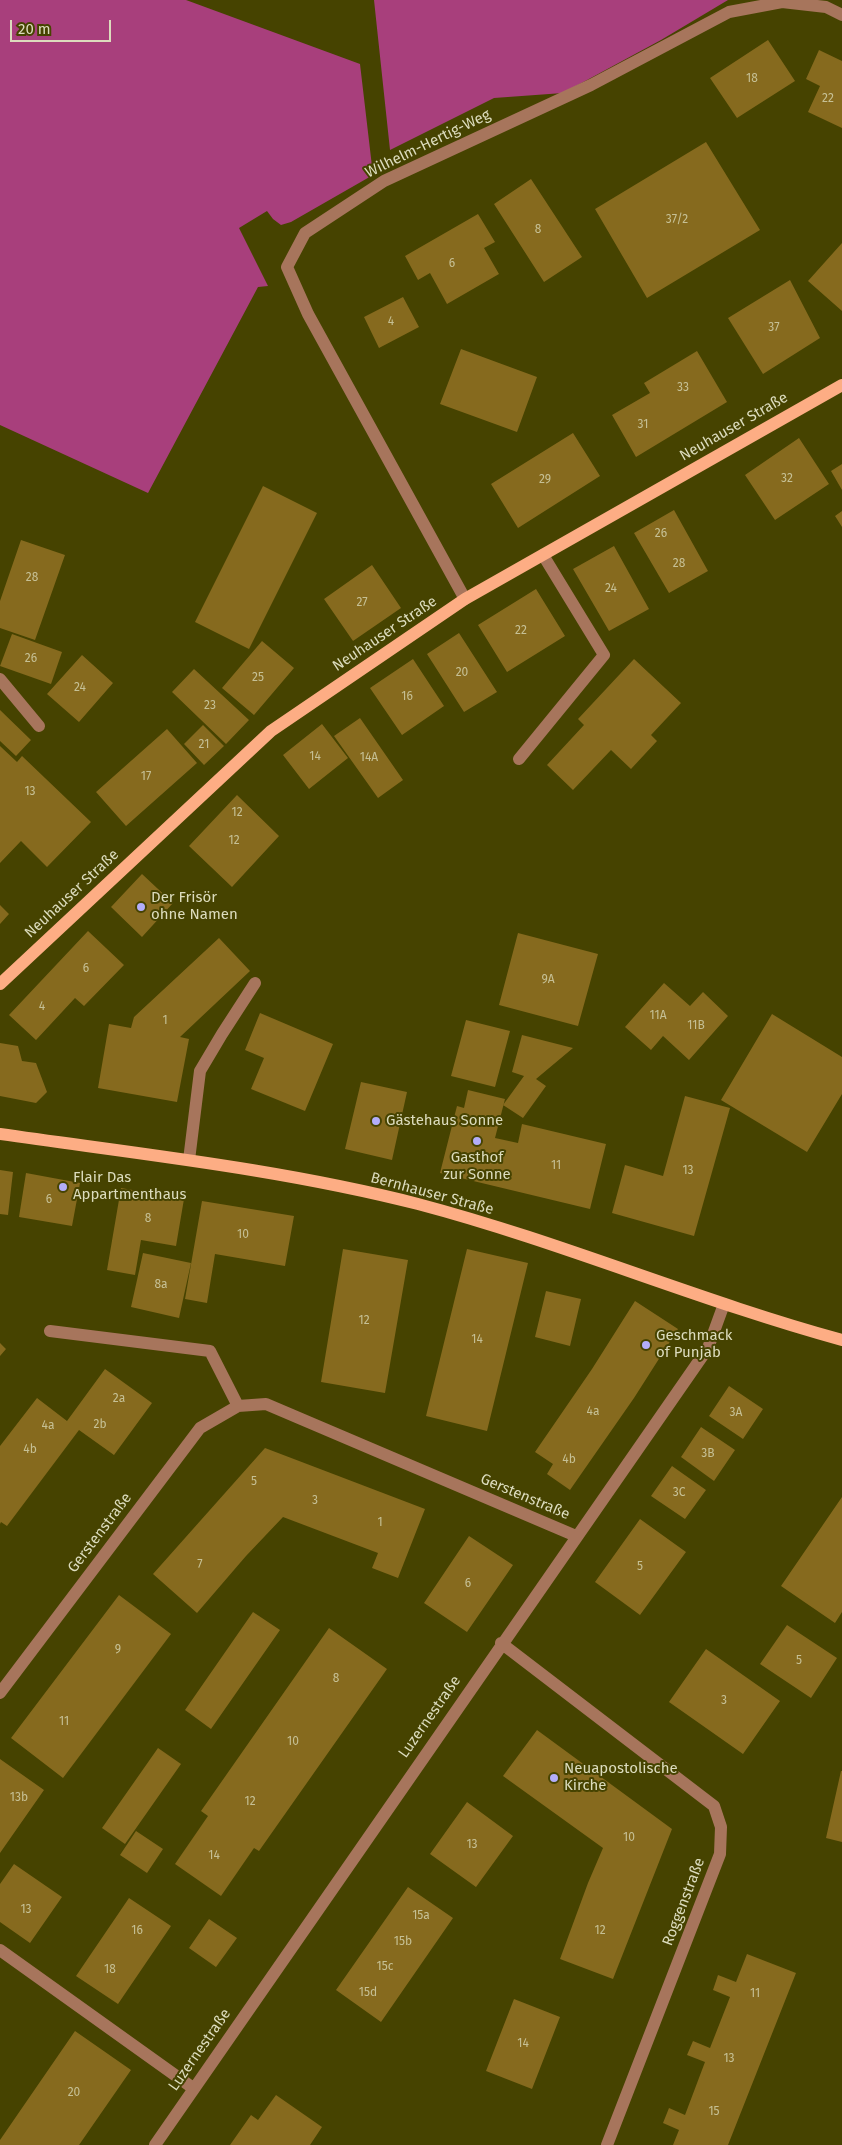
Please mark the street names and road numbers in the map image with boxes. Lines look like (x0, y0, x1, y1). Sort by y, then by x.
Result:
street label: Wilhelm-Hertig-Weg (362, 106, 494, 182)
street label: Neuhauser Straße (677, 389, 791, 465)
street label: Neuhauser Straße (329, 592, 441, 676)
street label: Neuhauser Straße (21, 846, 123, 942)
street label: Bernhauser Straße (369, 1169, 495, 1219)
street label: Gerstenstraße (478, 1470, 572, 1524)
street label: Gerstenstraße (64, 1490, 136, 1576)
street label: Luzernestraße (395, 1672, 465, 1762)
street label: Roggenstraße (659, 1855, 709, 1949)
street label: Luzernestraße (165, 2005, 235, 2095)

